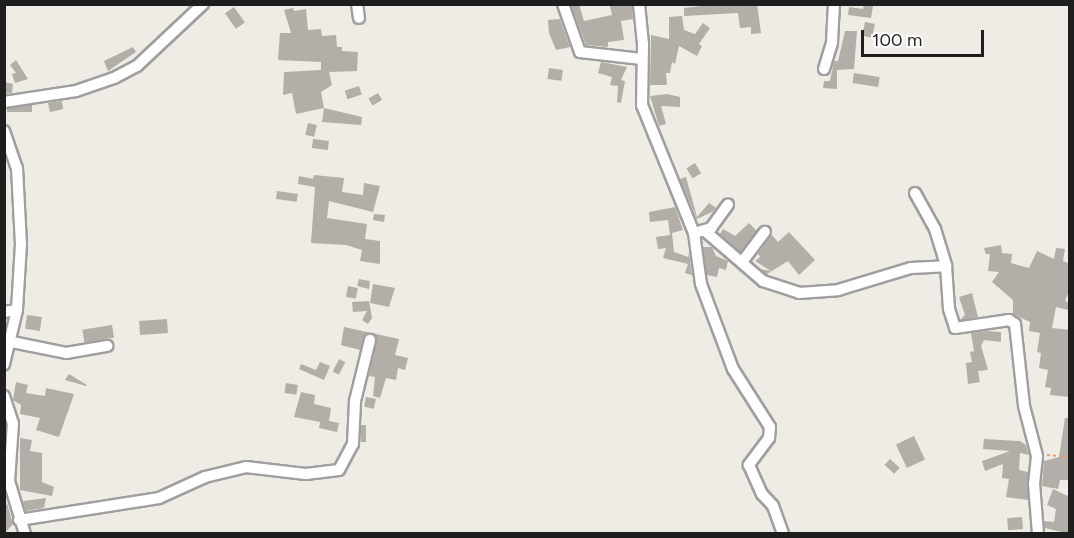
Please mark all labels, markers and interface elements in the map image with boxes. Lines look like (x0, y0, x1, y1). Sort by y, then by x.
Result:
scale bar (864, 18, 987, 56)
text: 100 m (872, 29, 922, 51)

